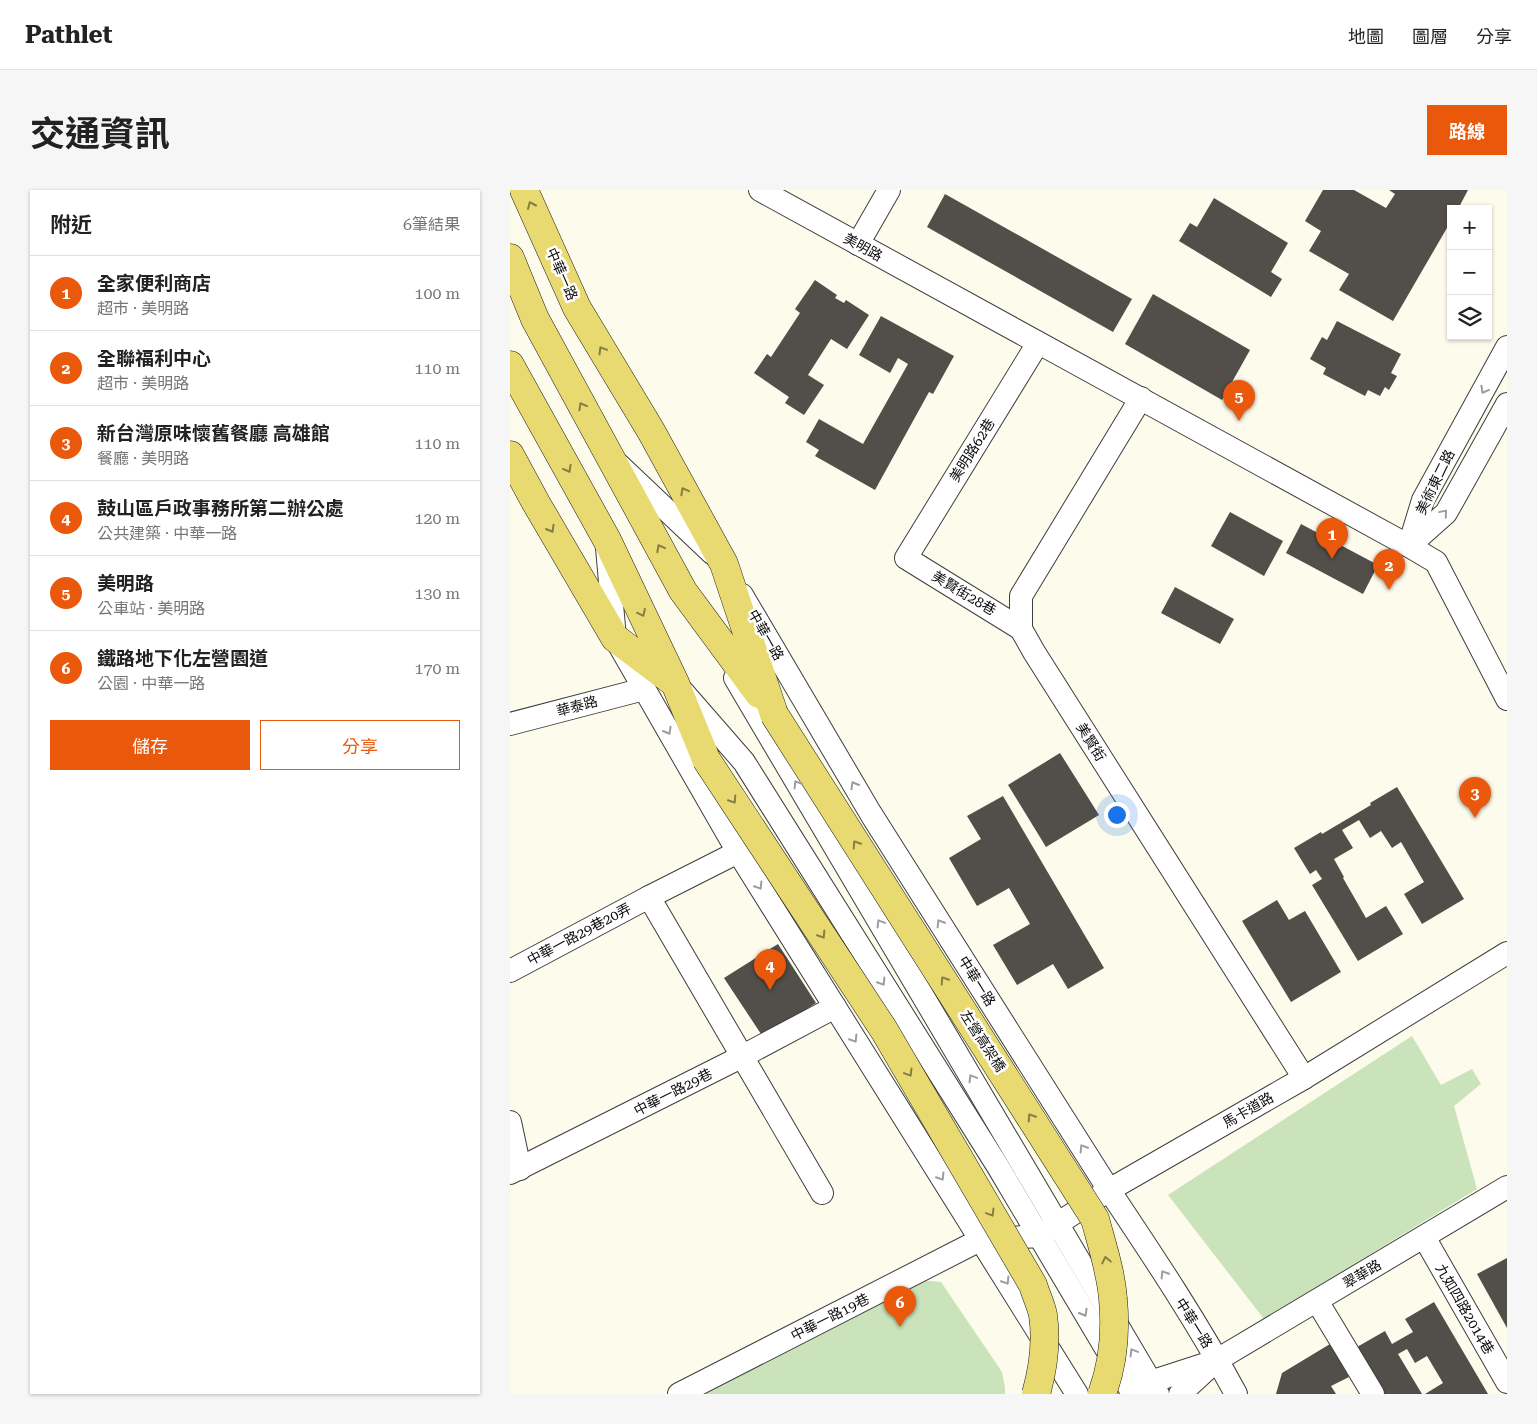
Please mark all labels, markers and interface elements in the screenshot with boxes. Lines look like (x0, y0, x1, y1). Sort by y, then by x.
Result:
text: Pathlet (25, 21, 112, 49)
text: 地圖 (1348, 26, 1384, 47)
text: 圖層 (1412, 26, 1448, 47)
text: 分享 (1476, 26, 1512, 47)
button: 路線 (1427, 105, 1507, 155)
text: 交通資訊 (30, 114, 170, 155)
one-way arrow (526, 201, 537, 210)
map controls (1447, 205, 1492, 340)
button: + (1447, 205, 1492, 250)
text: 附近 (50, 213, 92, 237)
text: 6筆結果 (403, 215, 460, 234)
street label: 美明路 (841, 230, 885, 264)
street label: 中華一路 (543, 245, 581, 303)
button: − (1447, 250, 1492, 295)
text: 全家便利商店 (97, 272, 211, 295)
text: 1 (62, 284, 70, 303)
text: 100 m (414, 284, 460, 303)
button: layers (1447, 295, 1492, 340)
text: 超市 · 美明路 (97, 299, 189, 318)
text: 全聯福利中心 (97, 347, 211, 370)
one-way arrow (599, 347, 609, 356)
text: 2 (62, 359, 70, 378)
text: 110 m (414, 359, 460, 378)
text: 超市 · 美明路 (97, 374, 189, 393)
pin: 5 (1223, 380, 1255, 421)
one-way arrow (1480, 385, 1490, 394)
one-way arrow (579, 402, 589, 411)
street label: 美明路62巷 (946, 415, 998, 485)
text: 新台灣原味懷舊餐廳 高雄館 (97, 422, 330, 445)
text: 3 (62, 434, 70, 453)
text: 110 m (414, 434, 460, 453)
street label: 美術東二路 (1412, 447, 1458, 517)
text: 餐廳 · 美明路 (97, 449, 189, 468)
one-way arrow (561, 463, 571, 472)
one-way arrow (680, 487, 690, 496)
text: 鼓山區戶政事務所第二辦公處 (97, 497, 344, 520)
text: 4 (62, 509, 70, 528)
text: 120 m (414, 509, 460, 528)
one-way arrow (1439, 509, 1448, 518)
pin: 1 (1316, 518, 1348, 559)
one-way arrow (544, 523, 554, 532)
text: 公共建築 · 中華一路 (97, 524, 237, 543)
one-way arrow (656, 545, 666, 554)
pin: 2 (1373, 549, 1405, 590)
street label: 美賢街28巷 (929, 568, 999, 618)
text: 美明路 (97, 572, 154, 595)
text: 5 (62, 584, 70, 603)
text: 130 m (414, 584, 460, 603)
text: 公車站 · 美明路 (97, 599, 205, 618)
street label: 中華一路 (745, 607, 787, 663)
one-way arrow (636, 608, 646, 617)
text: 鐵路地下化左營園道 (97, 647, 268, 670)
text: 6 (62, 659, 70, 678)
text: 170 m (414, 659, 460, 678)
text: 公園 · 中華一路 (97, 674, 205, 693)
street label: 華泰路 (555, 693, 599, 719)
button: 儲存 (50, 720, 250, 770)
button: 分享 (260, 720, 460, 770)
street label: 美賢街 (1073, 720, 1109, 764)
one-way arrow (662, 725, 672, 734)
pin: 3 (1459, 777, 1491, 818)
one-way arrow (794, 780, 804, 789)
one-way arrow (850, 781, 860, 790)
one-way arrow (726, 794, 736, 803)
your location (1104, 802, 1130, 828)
one-way arrow (853, 840, 862, 849)
one-way arrow (753, 881, 762, 890)
street label: 中華一路29巷20弄 (524, 900, 634, 968)
one-way arrow (936, 919, 946, 928)
one-way arrow (876, 920, 886, 929)
one-way arrow (815, 930, 825, 939)
pin: 4 (754, 949, 786, 990)
street label: 中華一路 (955, 953, 999, 1009)
one-way arrow (876, 976, 885, 985)
one-way arrow (940, 977, 950, 986)
street label: 左營高架橋 (957, 1007, 1009, 1075)
one-way arrow (848, 1033, 858, 1042)
street label: 中華一路29巷 (631, 1065, 715, 1119)
one-way arrow (902, 1067, 912, 1076)
one-way arrow (968, 1075, 978, 1084)
street label: 馬卡道路 (1220, 1089, 1276, 1131)
one-way arrow (1028, 1114, 1038, 1123)
one-way arrow (1080, 1145, 1089, 1154)
one-way arrow (934, 1171, 944, 1180)
one-way arrow (985, 1207, 995, 1216)
one-way arrow (1101, 1256, 1112, 1264)
street label: 翠華路 (1340, 1256, 1384, 1292)
street label: 九如四路2014巷 (1433, 1261, 1497, 1357)
one-way arrow (1161, 1271, 1170, 1280)
one-way arrow (1000, 1276, 1009, 1285)
pin: 6 (884, 1286, 916, 1327)
street label: 中華一路19巷 (788, 1290, 872, 1344)
street label: 中華一路 (1172, 1295, 1216, 1351)
one-way arrow (1078, 1307, 1088, 1316)
one-way arrow (1130, 1348, 1140, 1357)

